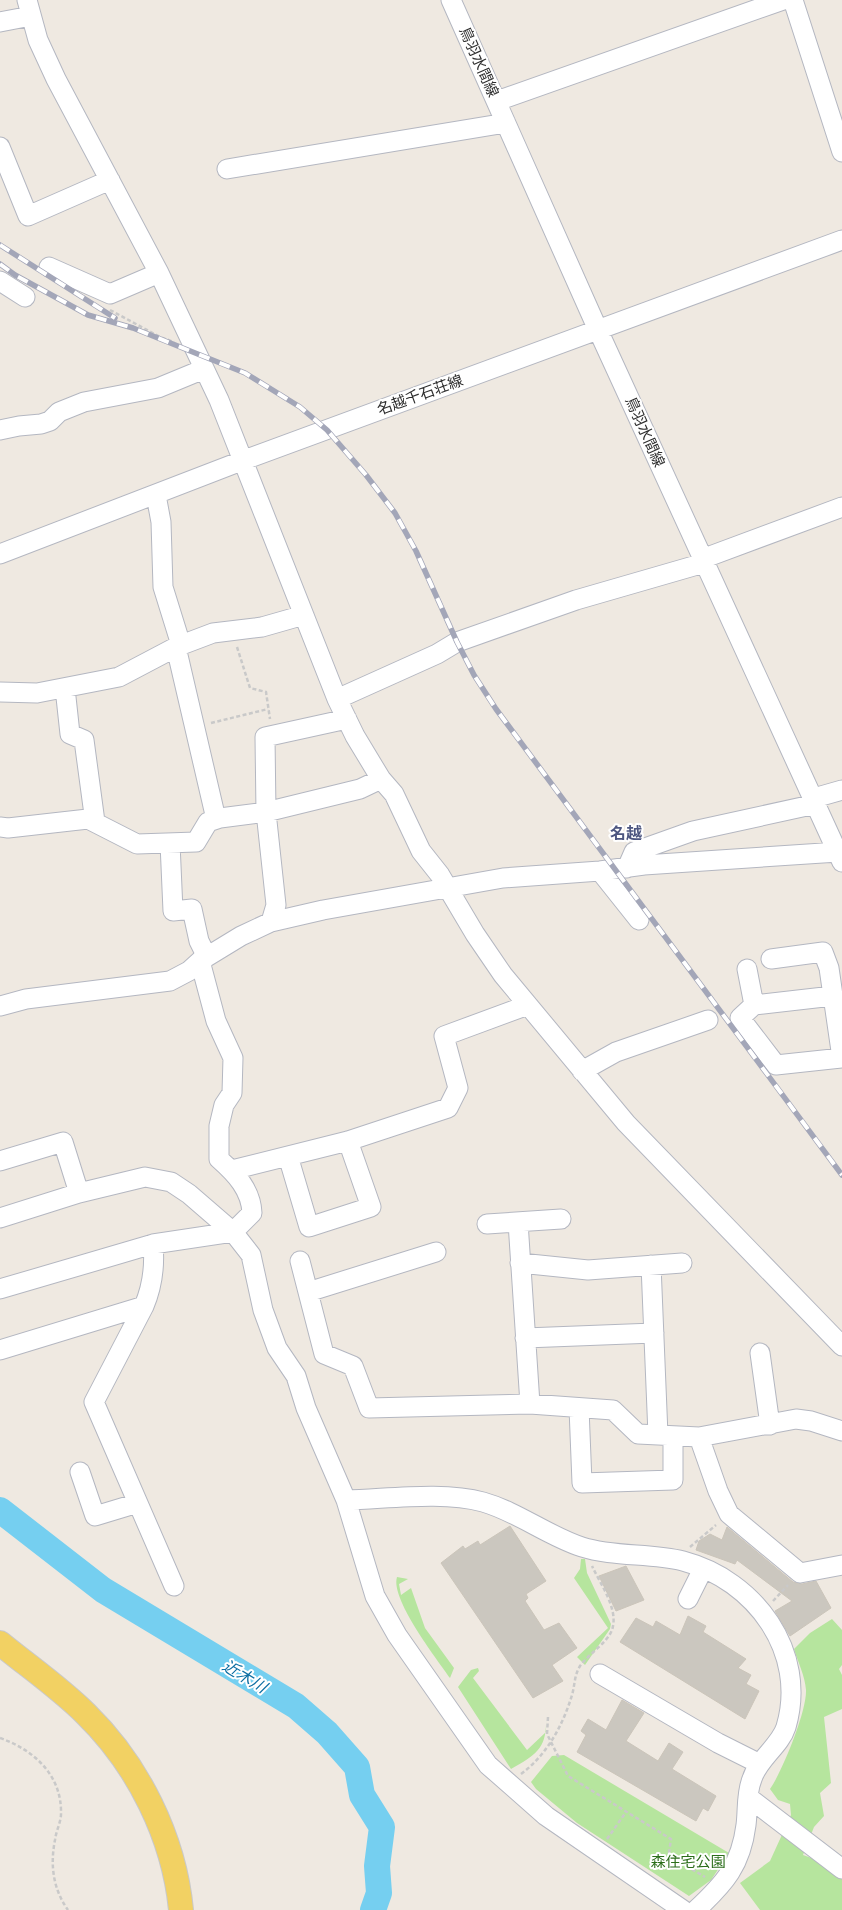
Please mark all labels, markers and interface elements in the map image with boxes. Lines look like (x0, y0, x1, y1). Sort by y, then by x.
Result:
street label: 鳥羽水間線 (456, 24, 502, 100)
street label: 名越千石荘線 (375, 371, 465, 419)
street label: 鳥羽水間線 (622, 394, 668, 470)
district label: 名越 (610, 824, 642, 843)
water label: 近木川 (219, 1656, 272, 1698)
park label: 森住宅公園 (650, 1853, 726, 1871)

